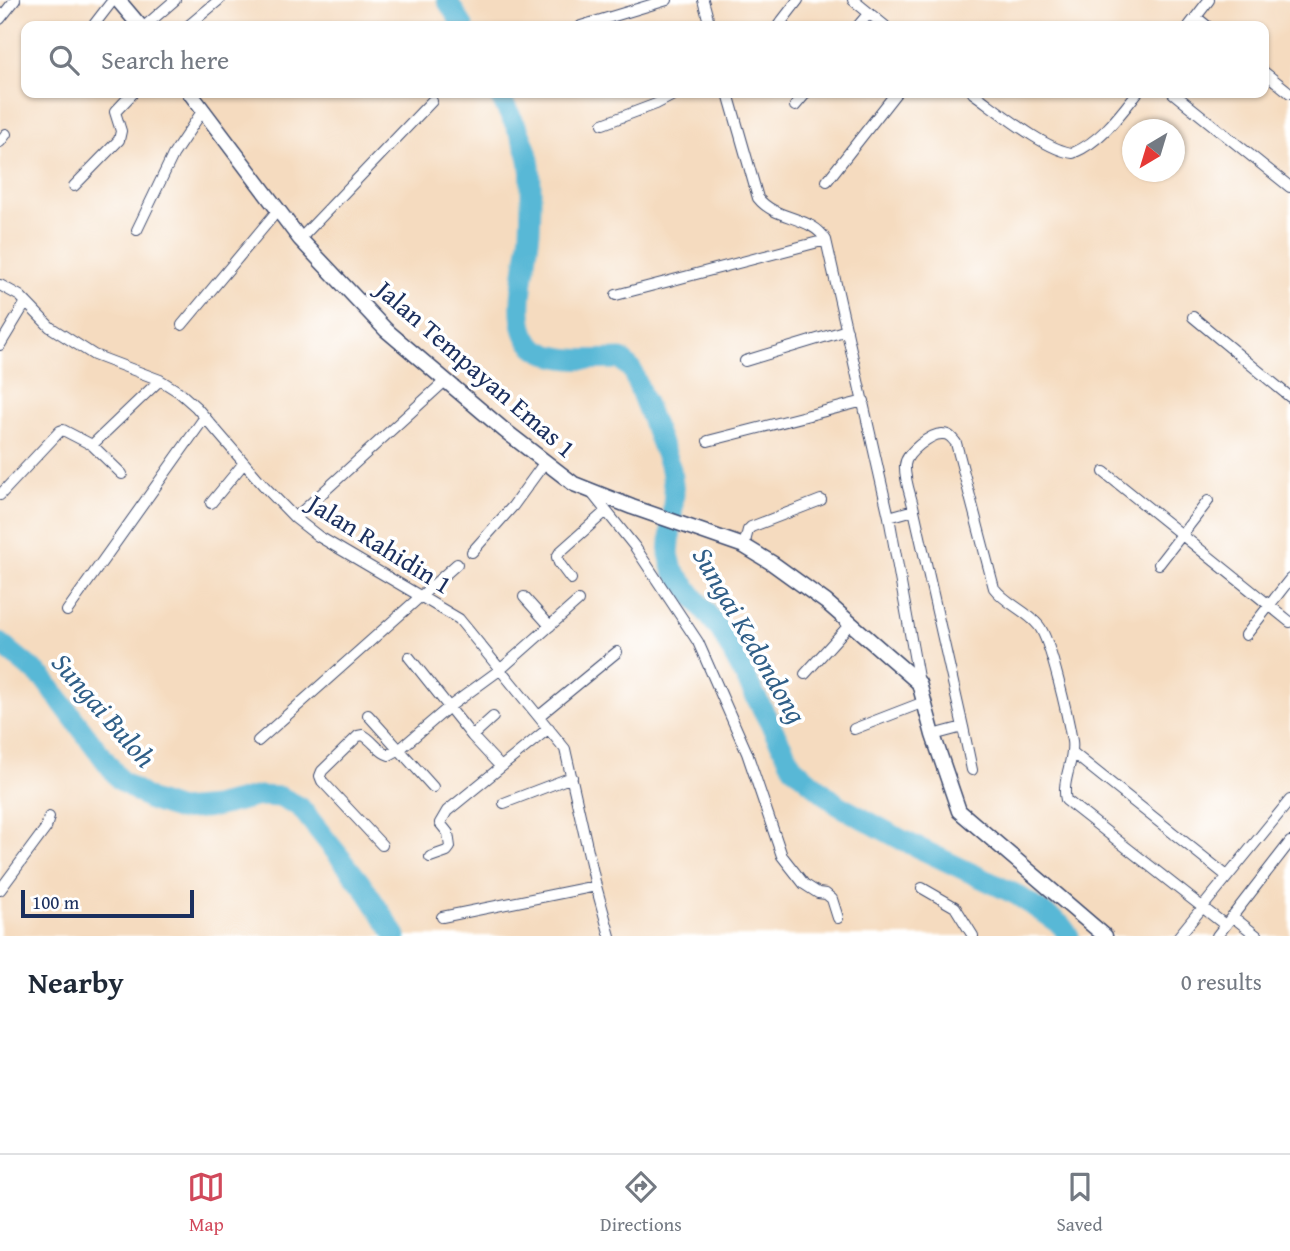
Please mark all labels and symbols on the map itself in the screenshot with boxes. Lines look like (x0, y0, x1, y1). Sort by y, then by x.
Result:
north arrow (1122, 119, 1185, 182)
street label: Jalan Tempayan Emas 1 (365, 269, 585, 467)
street label: Jalan Rahidin 1 (298, 482, 460, 603)
water label: Sungai Kedondong (683, 539, 818, 731)
water label: Sungai Buloh (43, 643, 166, 776)
scale bar (21, 887, 194, 919)

